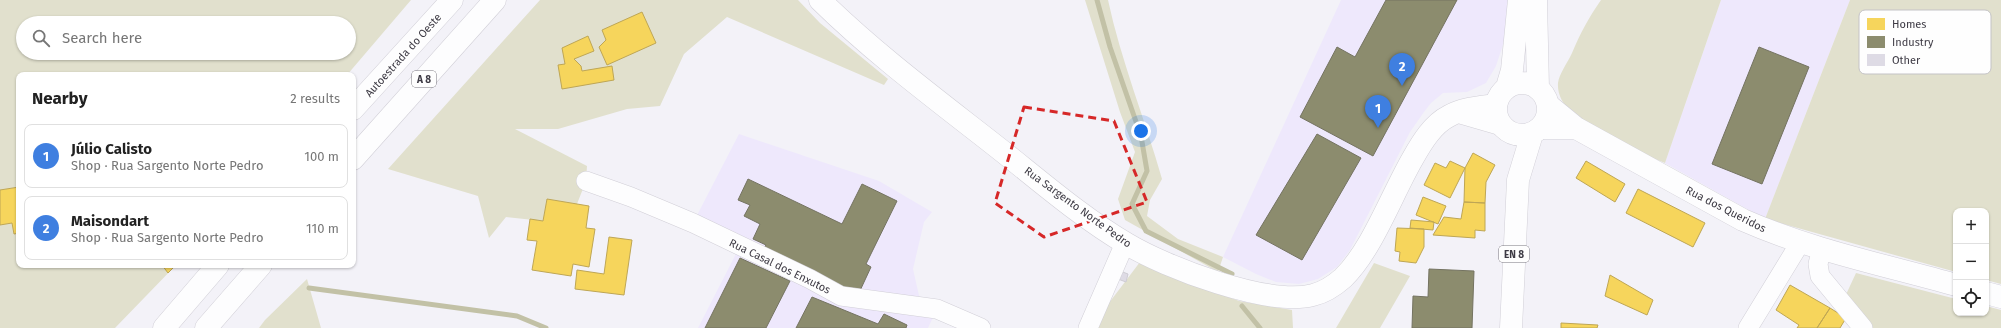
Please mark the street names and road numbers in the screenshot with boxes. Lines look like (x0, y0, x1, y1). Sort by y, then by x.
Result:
street label: Autoestrada do Oeste (362, 11, 444, 100)
road number: A 8 (412, 71, 436, 87)
street label: Rua Sargento Norte Pedro (1022, 164, 1134, 251)
street label: Rua dos Queridos (1683, 184, 1768, 235)
street label: Rua Casal dos Enxutos (727, 236, 833, 297)
road number: EN 8 (1499, 246, 1529, 262)

